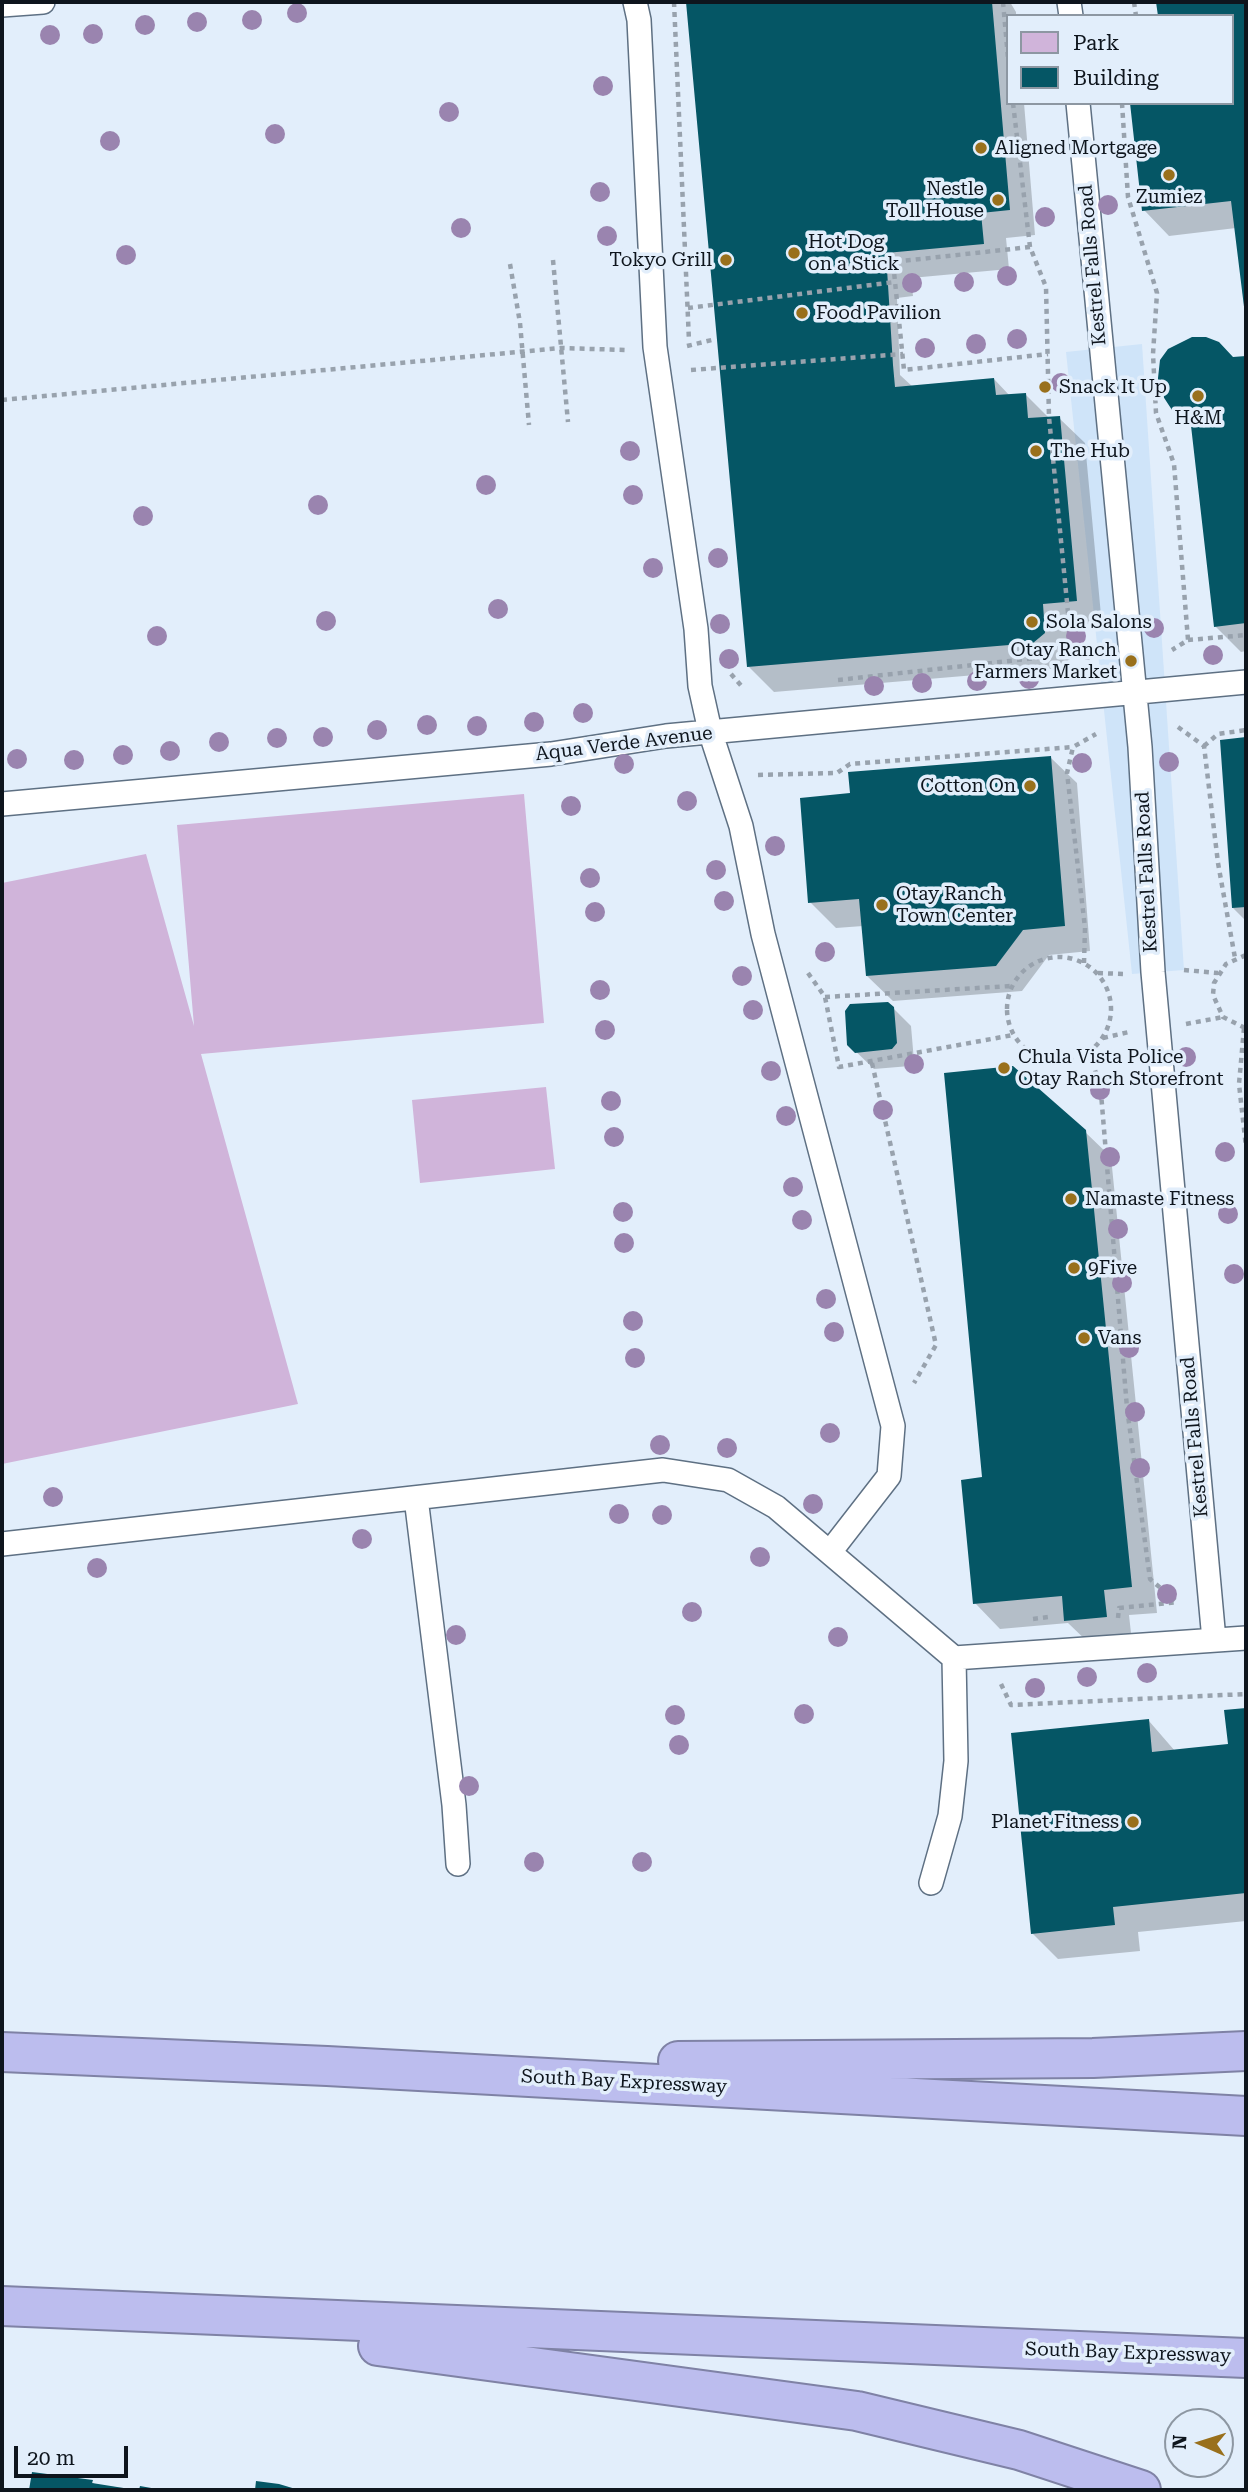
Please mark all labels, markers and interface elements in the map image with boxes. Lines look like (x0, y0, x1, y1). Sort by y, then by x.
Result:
legend (1006, 14, 1234, 105)
text: Park (1073, 31, 1119, 55)
text: Building (1073, 66, 1159, 90)
place label: Aligned Mortgage (995, 137, 1157, 159)
marker: Aligned Mortgage (973, 140, 989, 156)
marker: Zumiez (1161, 167, 1177, 183)
place label: Nestle Toll House (886, 178, 984, 222)
street label: Kestrel Falls Road (1075, 184, 1111, 346)
place label: Zumiez (1136, 186, 1202, 208)
marker: Nestle Toll House (990, 192, 1006, 208)
place label: Hot Dog on a Stick (808, 231, 899, 275)
marker: Hot Dog on a Stick (786, 245, 802, 261)
place label: Tokyo Grill (609, 249, 712, 271)
marker: Tokyo Grill (718, 252, 734, 268)
place label: Food Pavilion (816, 302, 941, 324)
marker: Food Pavilion (794, 305, 810, 321)
place label: Snack It Up (1059, 376, 1167, 398)
marker: Snack It Up (1037, 379, 1053, 395)
marker: H&M (1190, 388, 1206, 404)
place label: H&M (1174, 407, 1222, 429)
place label: The Hub (1050, 440, 1130, 462)
marker: The Hub (1028, 443, 1044, 459)
place label: Sola Salons (1046, 611, 1152, 633)
marker: Sola Salons (1024, 614, 1040, 630)
place label: Otay Ranch Farmers Market (974, 639, 1117, 683)
marker: Otay Ranch Farmers Market (1123, 653, 1139, 669)
street label: Aqua Verde Avenue (534, 722, 714, 766)
place label: Cotton On (920, 775, 1016, 797)
marker: Cotton On (1022, 778, 1038, 794)
street label: Kestrel Falls Road (1131, 791, 1163, 953)
place label: Otay Ranch Town Center (896, 883, 1013, 927)
marker: Otay Ranch Town Center (874, 897, 890, 913)
place label: Chula Vista Police Otay Ranch Storefront (1018, 1046, 1224, 1090)
marker: Chula Vista Police Otay Ranch Storefront (996, 1060, 1012, 1076)
place label: Namaste Fitness (1085, 1188, 1234, 1210)
marker: Namaste Fitness (1063, 1191, 1079, 1207)
place label: 9Five (1088, 1257, 1137, 1279)
marker: 9Five (1066, 1260, 1082, 1276)
place label: Vans (1098, 1327, 1142, 1349)
marker: Vans (1076, 1330, 1092, 1346)
street label: Kestrel Falls Road (1177, 1356, 1213, 1518)
place label: Planet Fitness (991, 1811, 1119, 1833)
marker: Planet Fitness (1125, 1814, 1141, 1830)
street label: South Bay Expressway (520, 2065, 728, 2099)
street label: South Bay Expressway (1025, 2338, 1231, 2368)
north arrow (1164, 2408, 1234, 2478)
scale bar (18, 2432, 131, 2476)
text: N (1168, 2434, 1191, 2450)
text: 20 m (27, 2446, 75, 2470)

